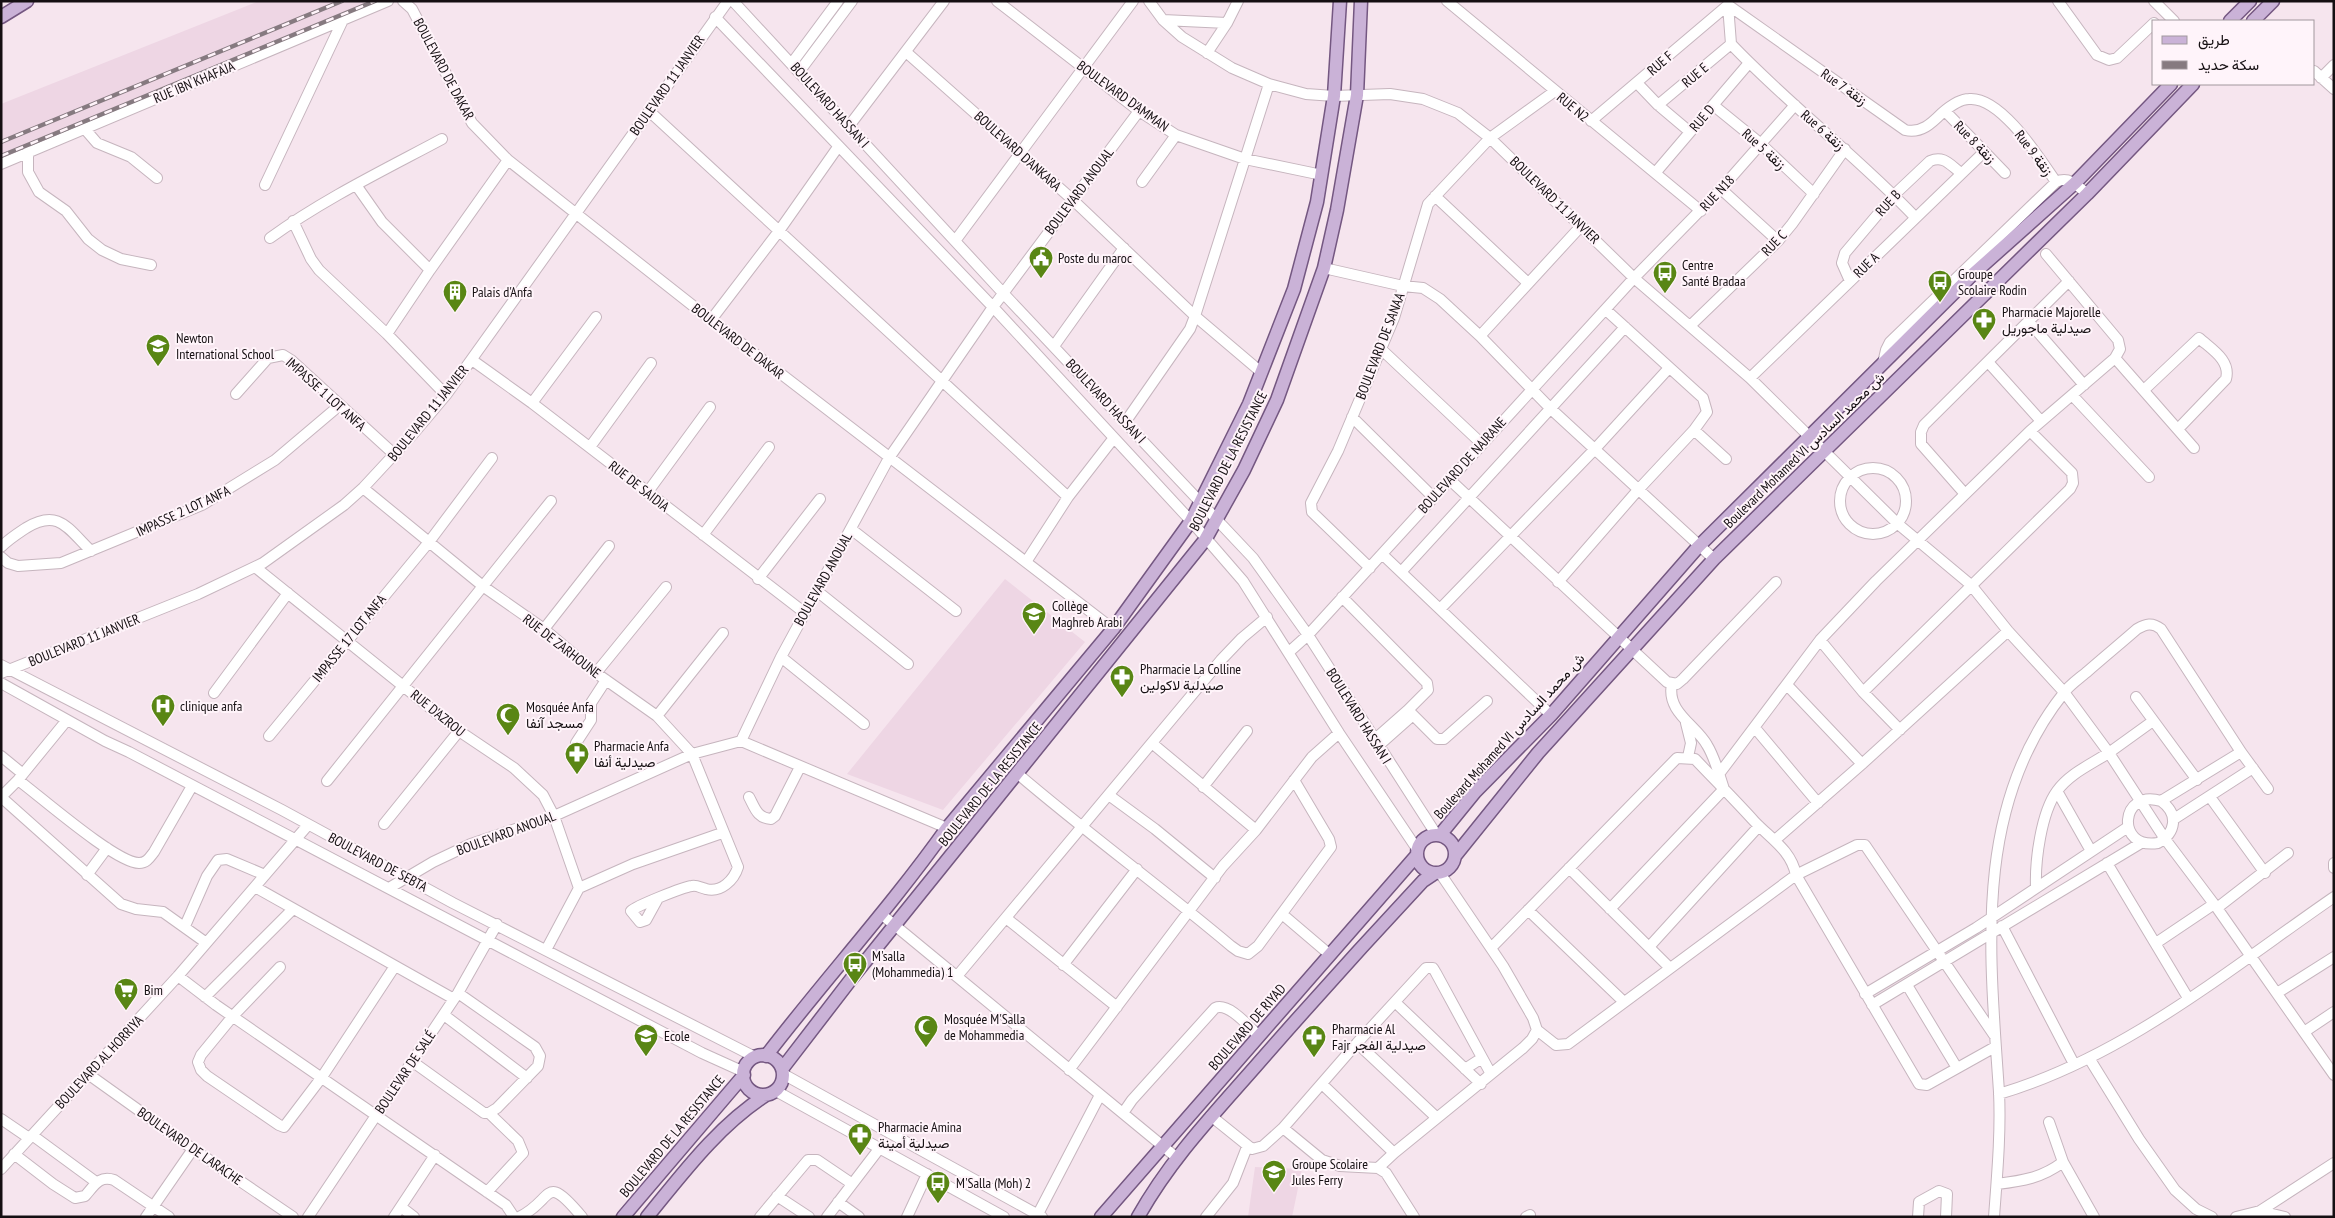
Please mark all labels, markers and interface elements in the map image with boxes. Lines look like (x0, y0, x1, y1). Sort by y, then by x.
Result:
street label: BOULEVARD DE DAKAR (410, 15, 479, 123)
legend (2152, 20, 2315, 85)
text: طريق (2198, 30, 2230, 50)
street label: BOULEVARD 11 JANVIER (626, 31, 709, 139)
street label: RUE F (1643, 47, 1677, 79)
text: سكة حديد (2198, 55, 2259, 74)
street label: BOULEVARD D'AMMAN (1073, 56, 1173, 136)
street label: RUE IBN KHAFAJA (151, 57, 238, 107)
street label: BOULEVARD HASSAN I (787, 58, 873, 152)
street label: RUE E (1678, 59, 1712, 91)
street label: Rue 7 زنقة (1817, 65, 1871, 109)
street label: RUE N2 (1553, 88, 1593, 126)
street label: RUE D (1685, 101, 1719, 135)
street label: Rue 6 زنقة (1797, 106, 1849, 154)
street label: BOULEVARD D'ANKARA (971, 107, 1066, 195)
street label: Rue 8 زنقة (1950, 117, 2000, 167)
street label: Rue 5 زنقة (1738, 125, 1790, 174)
street label: Rue 9 زنقة (2011, 126, 2057, 180)
street label: BOULEVARD ANOUAL (1040, 144, 1118, 238)
street label: BOULEVARD 11 JANVIER (1506, 152, 1604, 248)
street label: RUE N18 (1696, 171, 1738, 215)
street label: RUE B (1871, 186, 1905, 220)
street label: RUE C (1757, 226, 1791, 260)
public building icon: Poste du maroc (1028, 245, 1054, 279)
street label: RUE A (1849, 248, 1883, 282)
place label: Poste du maroc (1058, 249, 1132, 267)
place label: Centre Santé Bradaa (1682, 256, 1746, 290)
bus stop icon: Centre Santé Bradaa (1652, 260, 1678, 294)
place label: Groupe Scolaire Rodin (1958, 265, 2027, 299)
bus stop icon: Groupe Scolaire Rodin (1927, 269, 1953, 303)
building icon: Palais d'Anfa (442, 279, 468, 313)
place label: Palais d'Anfa (472, 283, 532, 301)
street label: BOULEVARD DE SANAA (1351, 290, 1409, 402)
street label: BOULEVARD DE DAKAR (688, 299, 788, 383)
place label: Pharmacie Majorelle صيدلية ماجوريل (2002, 303, 2101, 337)
pharmacy icon: Pharmacie Majorelle صيدلية ماجوريل (1971, 307, 1997, 341)
place label: Newton International School (176, 329, 275, 363)
school or university icon: Newton International School (145, 333, 171, 367)
street label: IMPASSE 1 LOT ANFA (282, 353, 370, 435)
street label: BOULEVARD HASSAN I (1062, 355, 1150, 447)
street label: BOULEVARD 11 JANVIER (384, 361, 472, 465)
street label: Boulevard Mohamed VI ش. محمد السادس (1720, 368, 1888, 532)
street label: BOULEVARD DE LA RESISTANCE (1185, 388, 1271, 534)
street label: BOULEVARD DE NAJRANE (1414, 413, 1510, 517)
street label: RUE DE SAIDIA (605, 457, 673, 516)
street label: IMPASSE 2 LOT ANFA (133, 481, 233, 541)
street label: BOULEVARD ANOUAL (790, 529, 856, 629)
street label: IMPASSE 17 LOT ANFA (308, 590, 390, 685)
place label: Collège Maghreb Arabi (1052, 597, 1122, 631)
school or university icon: Collège Maghreb Arabi (1021, 601, 1047, 635)
street label: BOULEVARD 11 JANVIER (26, 609, 143, 671)
street label: RUE DE ZARHOUNE (519, 610, 605, 682)
street label: Boulevard Mohamed VI ش. محمد السادس (1430, 649, 1588, 823)
place label: Pharmacie La Colline صيدلية لاكولين (1140, 660, 1241, 694)
pharmacy icon: Pharmacie La Colline صيدلية لاكولين (1109, 664, 1135, 698)
street label: BOULEVARD HASSAN I (1322, 665, 1396, 767)
street label: RUE D'AZROU (407, 686, 469, 740)
hospital icon: clinique anfa (150, 693, 176, 727)
place label: clinique anfa (180, 697, 242, 715)
place label: Mosquée Anfa مسجد آنفا (526, 698, 594, 732)
mosque icon: Mosquée Anfa مسجد آنفا (495, 702, 521, 736)
street label: BOULEVARD DE LA RESISTANCE (934, 718, 1046, 850)
place label: Pharmacie Anfa صيدلية أنفا (594, 737, 669, 771)
pharmacy icon: Pharmacie Anfa صيدلية أنفا (564, 741, 590, 775)
street label: BOULEVARD ANOUAL (454, 807, 558, 859)
street label: BOULEVARD DE SEBTA (325, 828, 431, 896)
place label: M'salla (Mohammedia) 1 (872, 947, 953, 981)
bus stop icon: M'salla (Mohammedia) 1 (842, 951, 868, 985)
supermarket icon: Bim (113, 977, 139, 1011)
street label: BOULEVARD DE RIYAD (1205, 980, 1289, 1074)
place label: Bim (144, 981, 163, 999)
place label: Mosquée M'Salla de Mohammedia (944, 1010, 1025, 1044)
street label: BOULEVARD AL HORRIYA (51, 1011, 147, 1113)
mosque icon: Mosquée M'Salla de Mohammedia (913, 1014, 939, 1048)
place label: Pharmacie Al Fajr صيدلية الفجر (1332, 1020, 1426, 1054)
school or university icon: Ecole (633, 1023, 659, 1057)
pharmacy icon: Pharmacie Al Fajr صيدلية الفجر (1301, 1024, 1327, 1058)
street label: BOULEVAR DE SALÉ (371, 1027, 439, 1117)
place label: Ecole (664, 1027, 690, 1045)
street label: BOULEVARD DE LA RESISTANCE (615, 1071, 729, 1201)
street label: BOULEVARD DE LARACHE (134, 1103, 246, 1189)
place label: Pharmacie Amina صيدلية أمينة (878, 1118, 962, 1152)
pharmacy icon: Pharmacie Amina صيدلية أمينة (847, 1122, 873, 1156)
place label: Groupe Scolaire Jules Ferry (1291, 1155, 1368, 1189)
school or university icon: Groupe Scolaire Jules Ferry (1261, 1159, 1287, 1193)
bus stop icon: M'Salla (Moh) 2 (925, 1170, 951, 1204)
place label: M'Salla (Moh) 2 (956, 1174, 1031, 1192)

